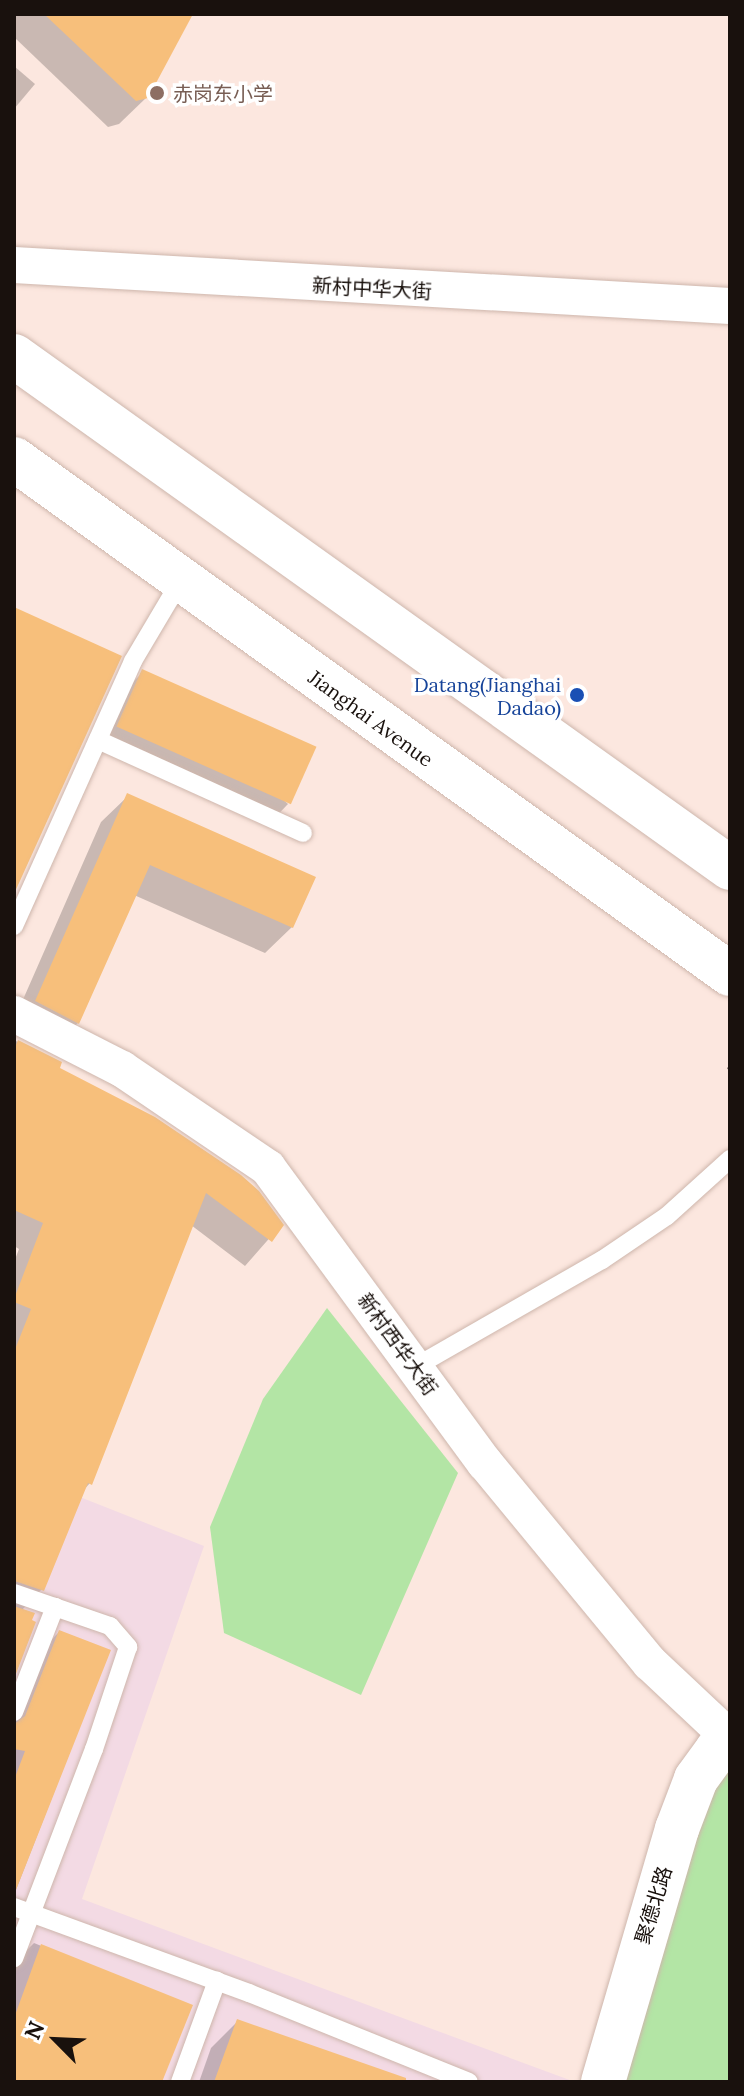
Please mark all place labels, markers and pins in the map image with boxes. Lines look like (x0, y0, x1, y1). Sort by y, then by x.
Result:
place label: 赤岗东小学 (173, 81, 273, 105)
marker: 赤岗东小学 (148, 84, 166, 102)
place label: Datang(Jianghai Dadao) (414, 672, 561, 719)
marker: Datang(Jianghai Dadao) (568, 686, 586, 704)

